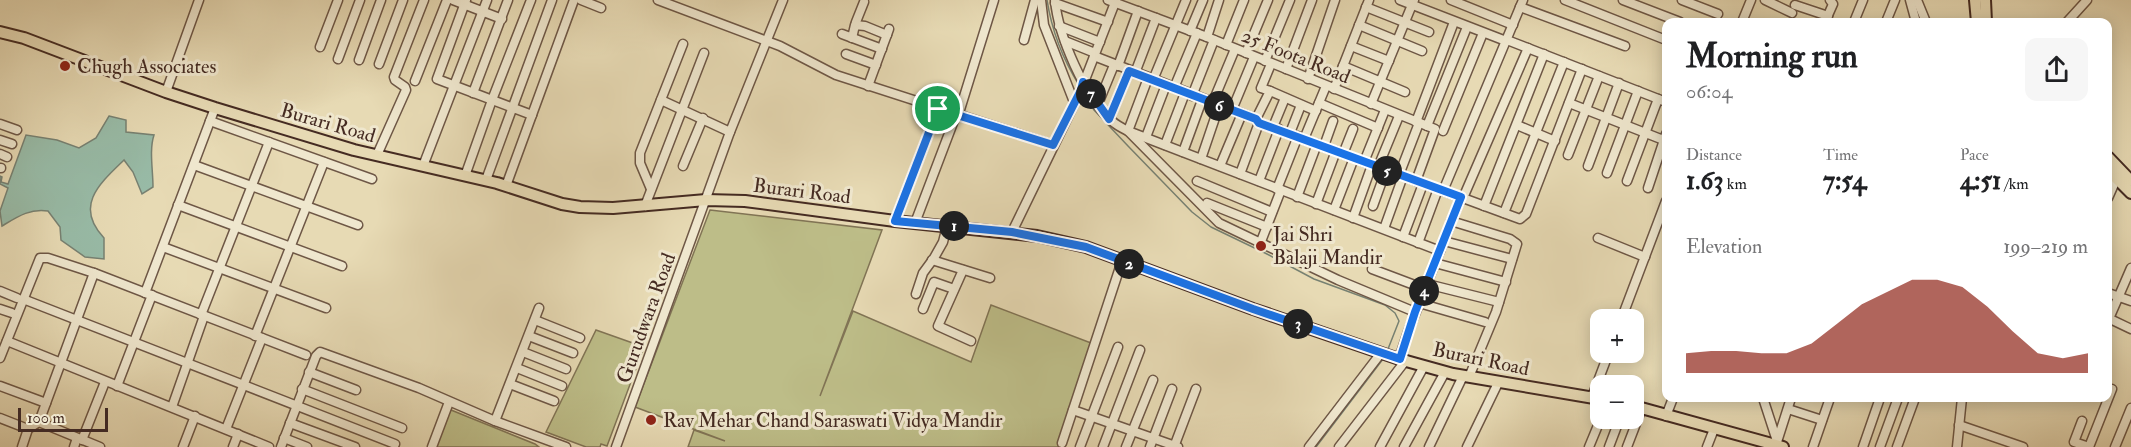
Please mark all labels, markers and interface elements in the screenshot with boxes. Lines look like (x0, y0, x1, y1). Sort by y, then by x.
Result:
street label: 25 Foota Road (1238, 23, 1354, 89)
text: Morning run (1686, 36, 1858, 77)
button: share (2025, 38, 2088, 101)
place label: Chugh Associates (77, 54, 216, 79)
marker: Chugh Associates (58, 59, 72, 73)
pin: 7 (1076, 79, 1106, 109)
text: 06:04 (1686, 79, 1732, 104)
pin (912, 83, 963, 134)
text: 7 (1087, 84, 1095, 104)
pin: 6 (1204, 91, 1234, 121)
icon: arrive (921, 92, 954, 125)
text: 6 (1215, 96, 1223, 116)
street label: Burari Road (277, 97, 379, 149)
text: Distance (1686, 145, 1742, 165)
text: Time (1823, 145, 1858, 165)
text: Pace (1960, 145, 1989, 165)
pin: 5 (1372, 156, 1402, 186)
text: 5 (1383, 161, 1391, 181)
text: 1.63 (1686, 165, 1723, 197)
text: 7:54 (1823, 165, 1866, 197)
text: 4:51 (1960, 165, 2001, 197)
street label: Burari Road (752, 173, 852, 209)
text: km (1723, 174, 1747, 194)
text: /km (2001, 174, 2029, 194)
pin: 1 (939, 211, 969, 241)
text: 1 (951, 216, 957, 236)
place label: Jai Shri Balaji Mandir (1272, 222, 1383, 270)
text: Elevation (1686, 234, 1762, 259)
text: 199–219 m (2003, 234, 2088, 259)
marker: Jai Shri Balaji Mandir (1254, 239, 1268, 253)
street label: Gurudwara Road (611, 249, 681, 387)
pin: 2 (1114, 249, 1144, 279)
text: 2 (1125, 254, 1133, 274)
pin: 4 (1409, 276, 1439, 306)
text: 4 (1420, 281, 1428, 301)
pin: 3 (1283, 309, 1313, 339)
map controls (1590, 309, 1644, 429)
button: + (1590, 309, 1644, 363)
text: 3 (1295, 314, 1301, 334)
street label: Burari Road (1431, 337, 1532, 381)
button: − (1590, 375, 1644, 429)
scale bar (18, 405, 108, 432)
text: 100 m (27, 408, 65, 428)
place label: Rav Mehar Chand Saraswati Vidya Mandir (663, 408, 1003, 433)
marker: Rav Mehar Chand Saraswati Vidya Mandir (644, 413, 658, 427)

